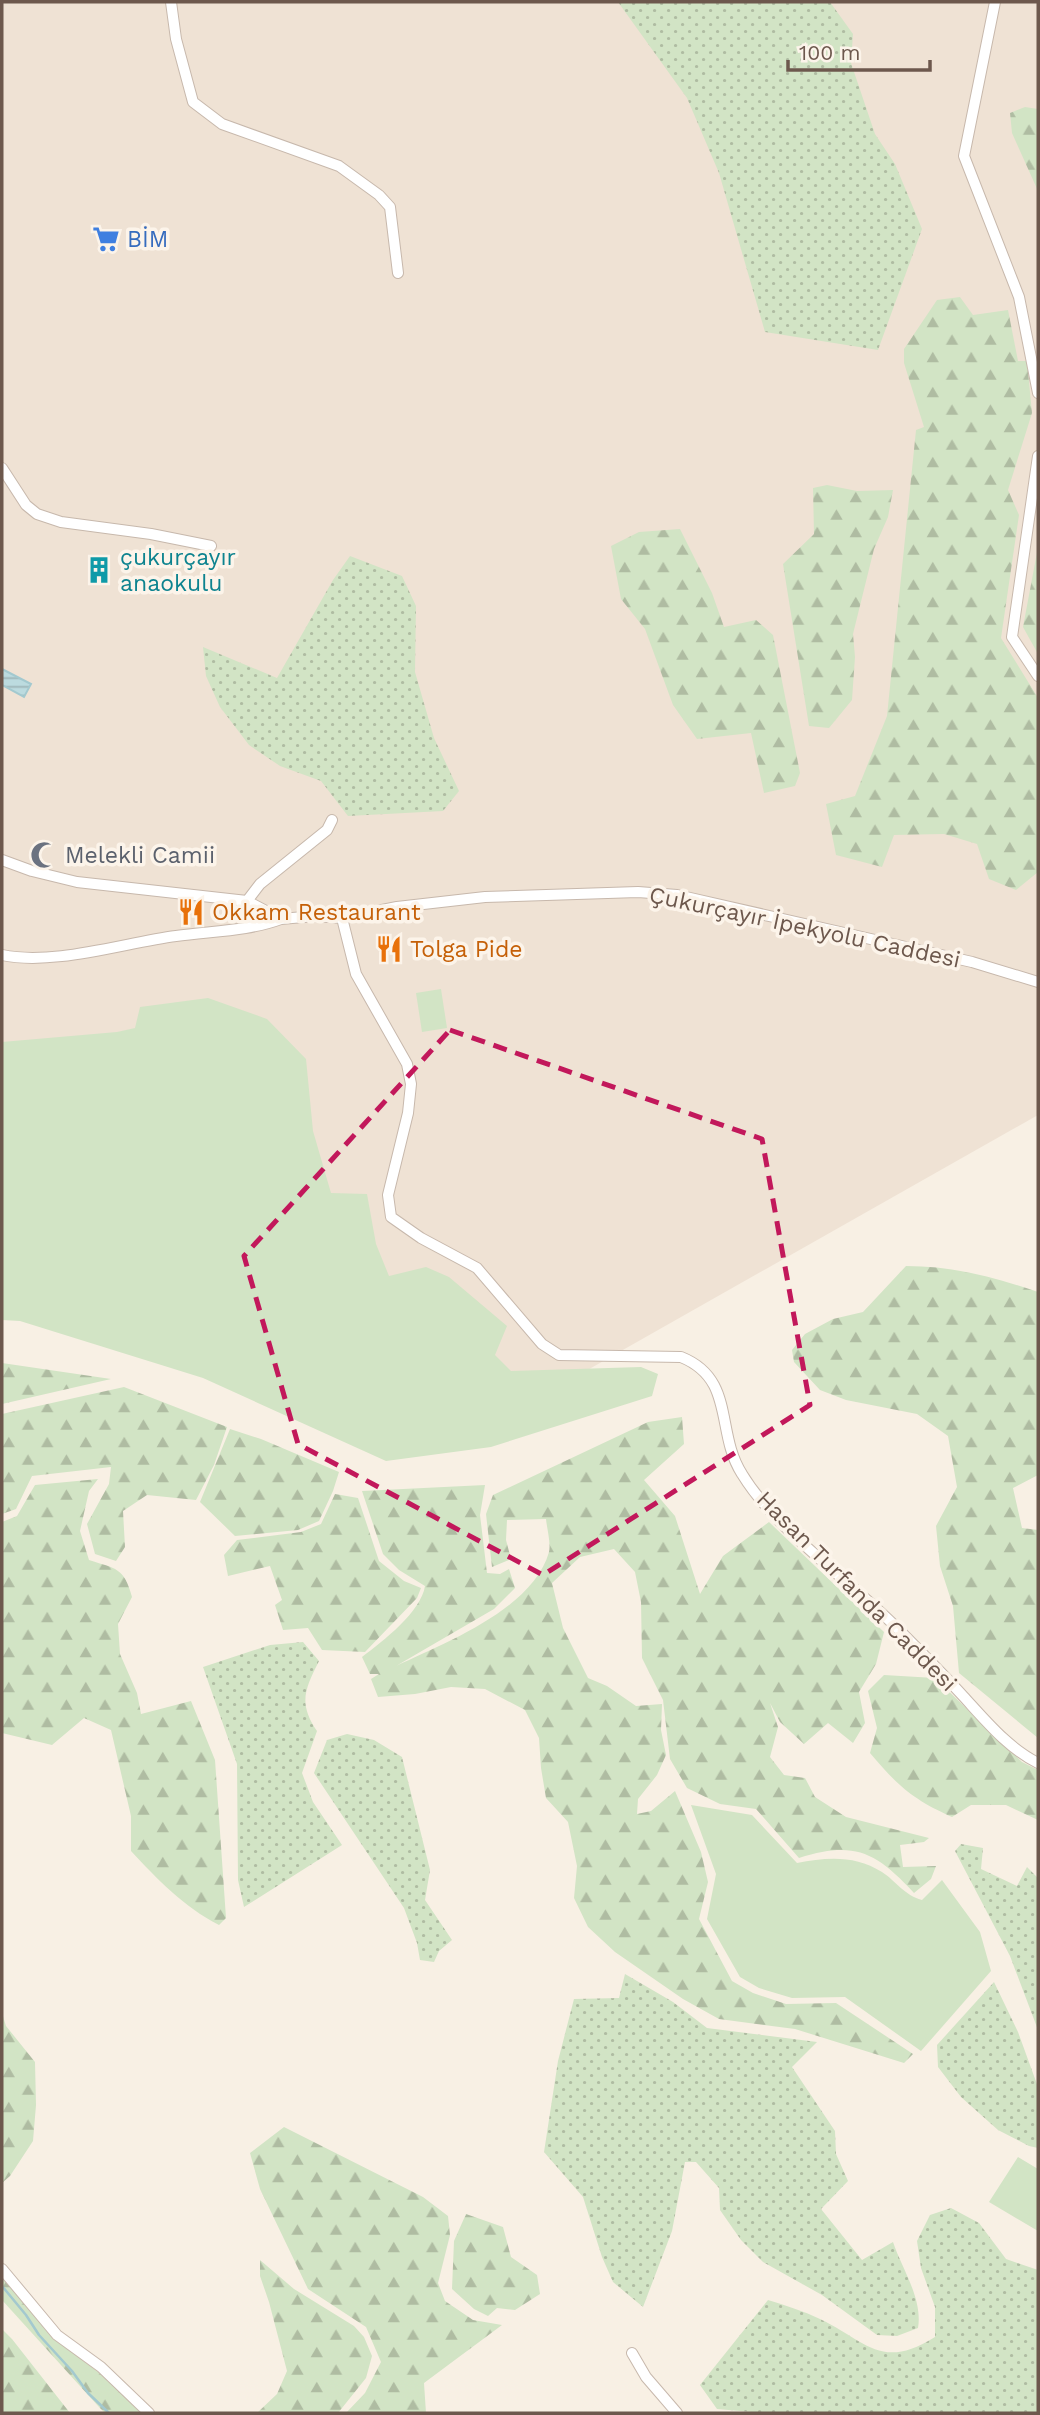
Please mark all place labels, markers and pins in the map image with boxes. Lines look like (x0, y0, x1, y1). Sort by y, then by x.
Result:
supermarket icon: BİM (91, 224, 121, 254)
place label: BİM (127, 226, 168, 253)
place label: çukurçayır anaokulu (120, 544, 236, 597)
building icon: çukurçayır anaokulu (84, 555, 114, 585)
mosque icon: Melekli Camii (29, 840, 59, 870)
place label: Melekli Camii (65, 842, 215, 869)
restaurant icon: Okkam Restaurant (176, 897, 206, 927)
place label: Okkam Restaurant (212, 899, 421, 926)
restaurant icon: Tolga Pide (374, 934, 404, 964)
place label: Tolga Pide (410, 936, 523, 963)

